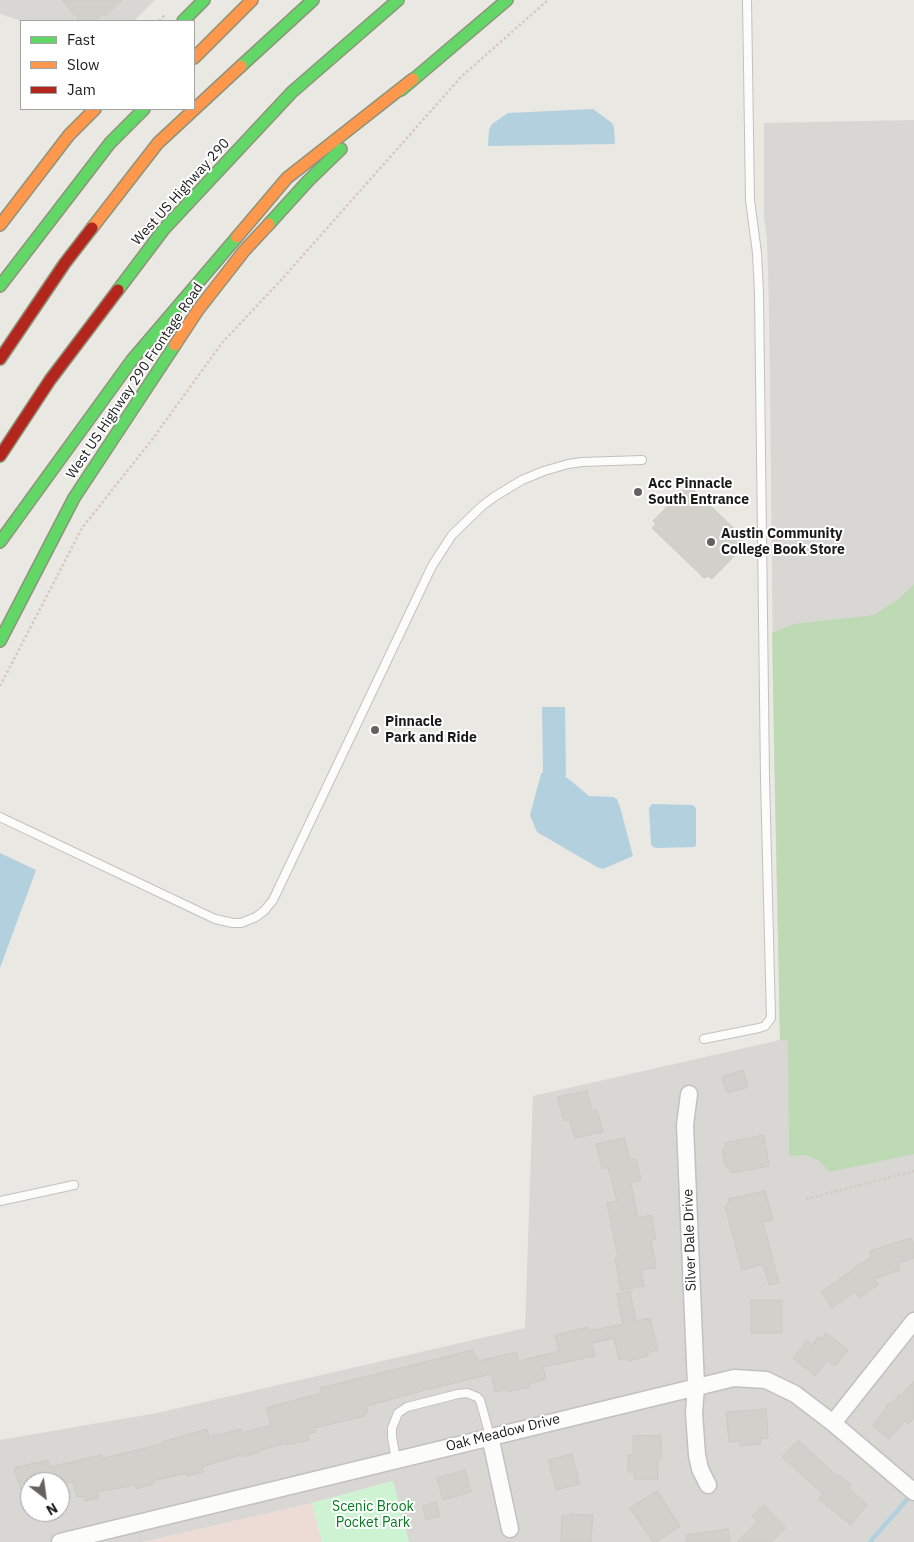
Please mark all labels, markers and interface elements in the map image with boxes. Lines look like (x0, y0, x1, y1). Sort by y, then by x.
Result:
legend (20, 20, 195, 110)
text: Fast (67, 30, 95, 49)
text: Slow (67, 55, 100, 74)
text: Jam (67, 80, 96, 99)
street label: West US Highway 290 (129, 135, 233, 249)
street label: West US Highway 290 Frontage Road (63, 280, 207, 482)
place label: Acc Pinnacle South Entrance (648, 476, 749, 508)
marker: Acc Pinnacle South Entrance (632, 486, 644, 498)
place label: Austin Community College Book Store (721, 526, 845, 558)
marker: Austin Community College Book Store (705, 536, 717, 548)
place label: Pinnacle Park and Ride (385, 714, 477, 746)
marker: Pinnacle Park and Ride (369, 724, 381, 736)
street label: Silver Dale Drive (680, 1189, 700, 1291)
street label: Oak Meadow Drive (444, 1411, 562, 1455)
north arrow (20, 1472, 70, 1522)
text: N (43, 1499, 61, 1519)
park label: Scenic Brook Pocket Park (332, 1499, 414, 1531)

